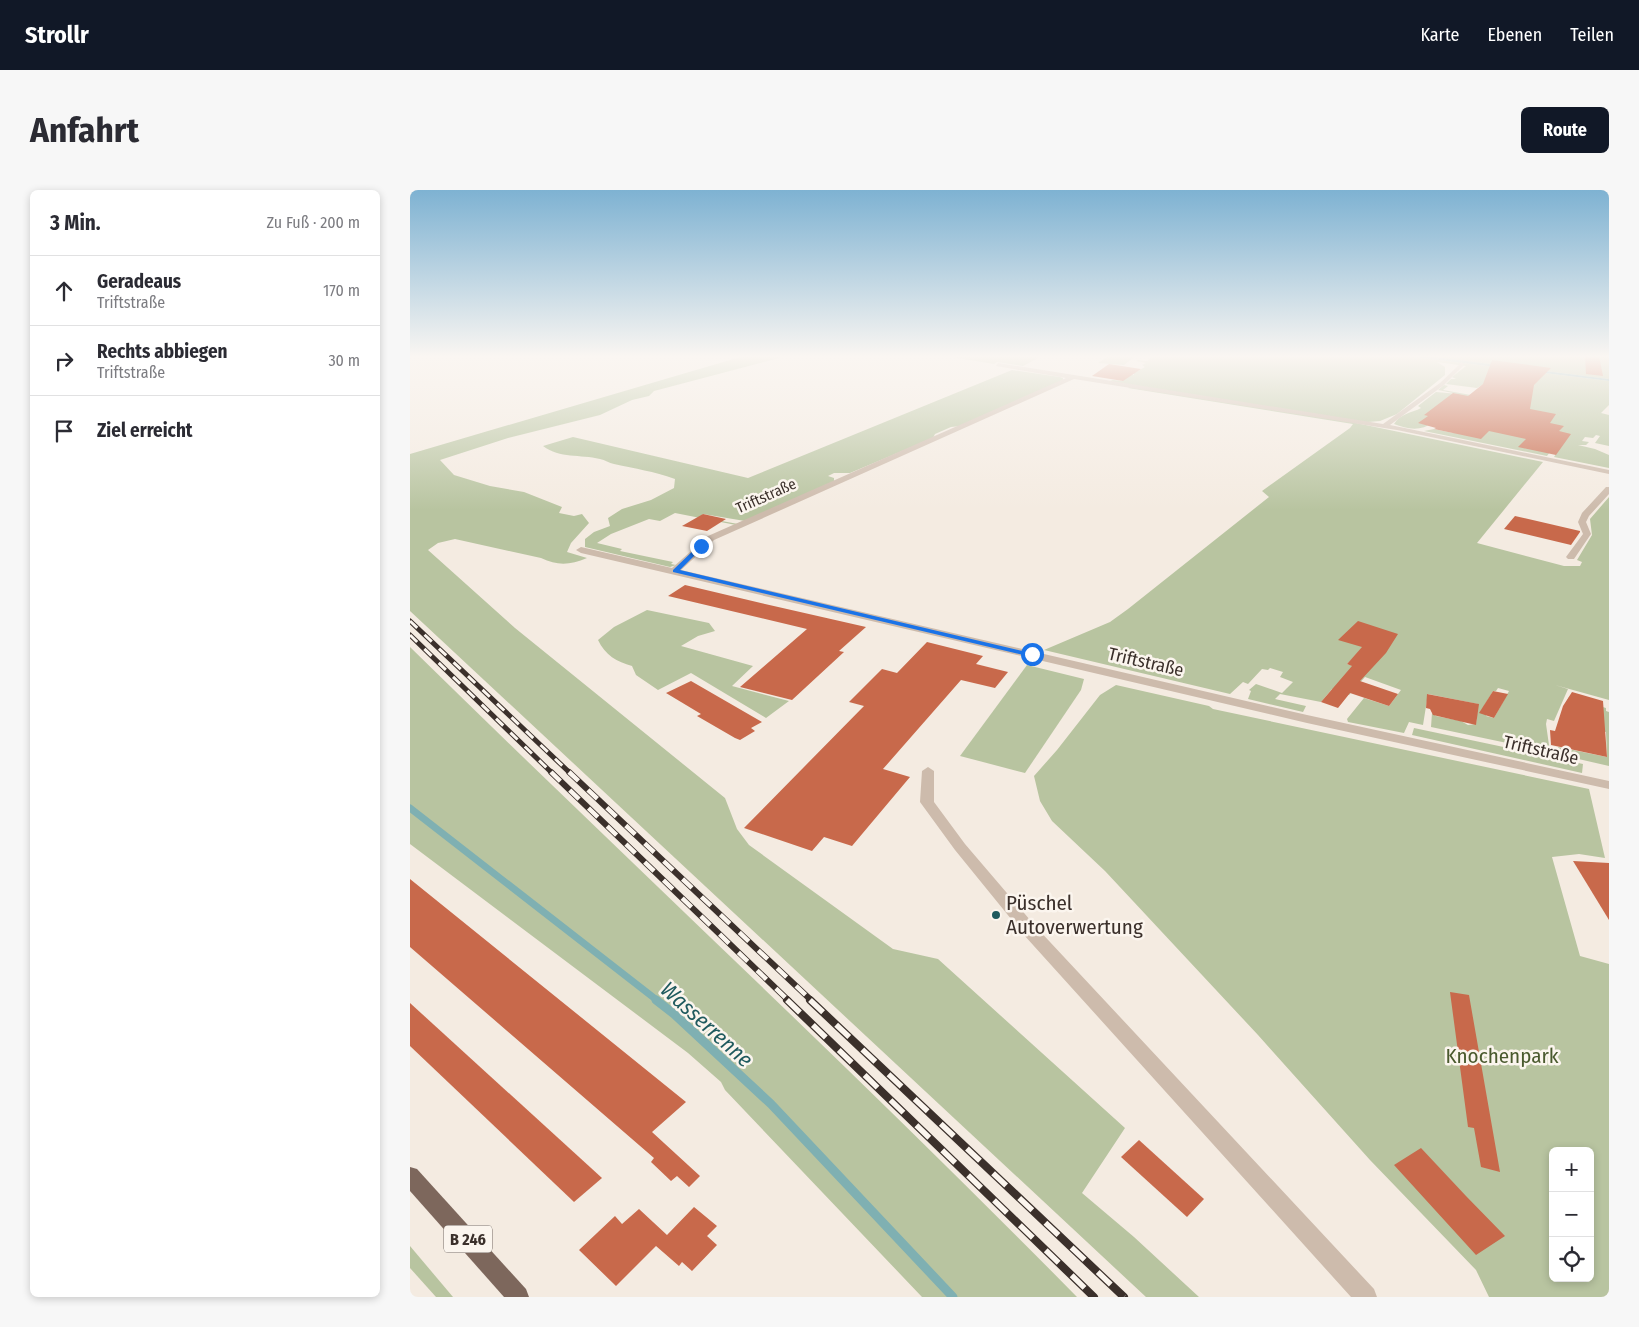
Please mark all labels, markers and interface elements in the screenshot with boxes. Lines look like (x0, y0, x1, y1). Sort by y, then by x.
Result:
text: Strollr (25, 21, 89, 49)
text: Karte (1420, 24, 1459, 46)
text: Ebenen (1487, 24, 1542, 46)
text: Teilen (1570, 24, 1614, 46)
button: Route (1521, 107, 1609, 153)
text: Anfahrt (30, 109, 139, 151)
text: 3 Min. (50, 210, 101, 236)
text: Zu Fuß · 200 m (267, 213, 360, 232)
text: Geradeaus (97, 270, 181, 293)
icon: ahead (50, 277, 78, 305)
text: 170 m (323, 281, 360, 300)
text: Triftstraße (97, 293, 165, 312)
text: Rechts abbiegen (97, 340, 227, 363)
icon: right (50, 347, 78, 375)
text: 30 m (328, 351, 360, 370)
text: Triftstraße (97, 363, 165, 382)
icon: arrive (50, 417, 78, 445)
text: Ziel erreicht (97, 419, 193, 442)
street label: Triftstraße (733, 475, 799, 517)
route end (690, 535, 713, 558)
route start (1021, 643, 1044, 666)
street label: Triftstraße (1106, 643, 1186, 681)
street label: Triftstraße (1501, 731, 1581, 769)
place label: Püschel Autoverwertung (1006, 890, 1143, 940)
marker: Püschel Autoverwertung (990, 909, 1002, 921)
water label: Wasserrenne (655, 976, 758, 1073)
park label: Knochenpark (1445, 1043, 1559, 1069)
map controls (1549, 1147, 1594, 1282)
button: + (1549, 1147, 1594, 1192)
button: − (1549, 1192, 1594, 1237)
road number: B 246 (444, 1226, 492, 1252)
button: locate (1549, 1237, 1594, 1282)

